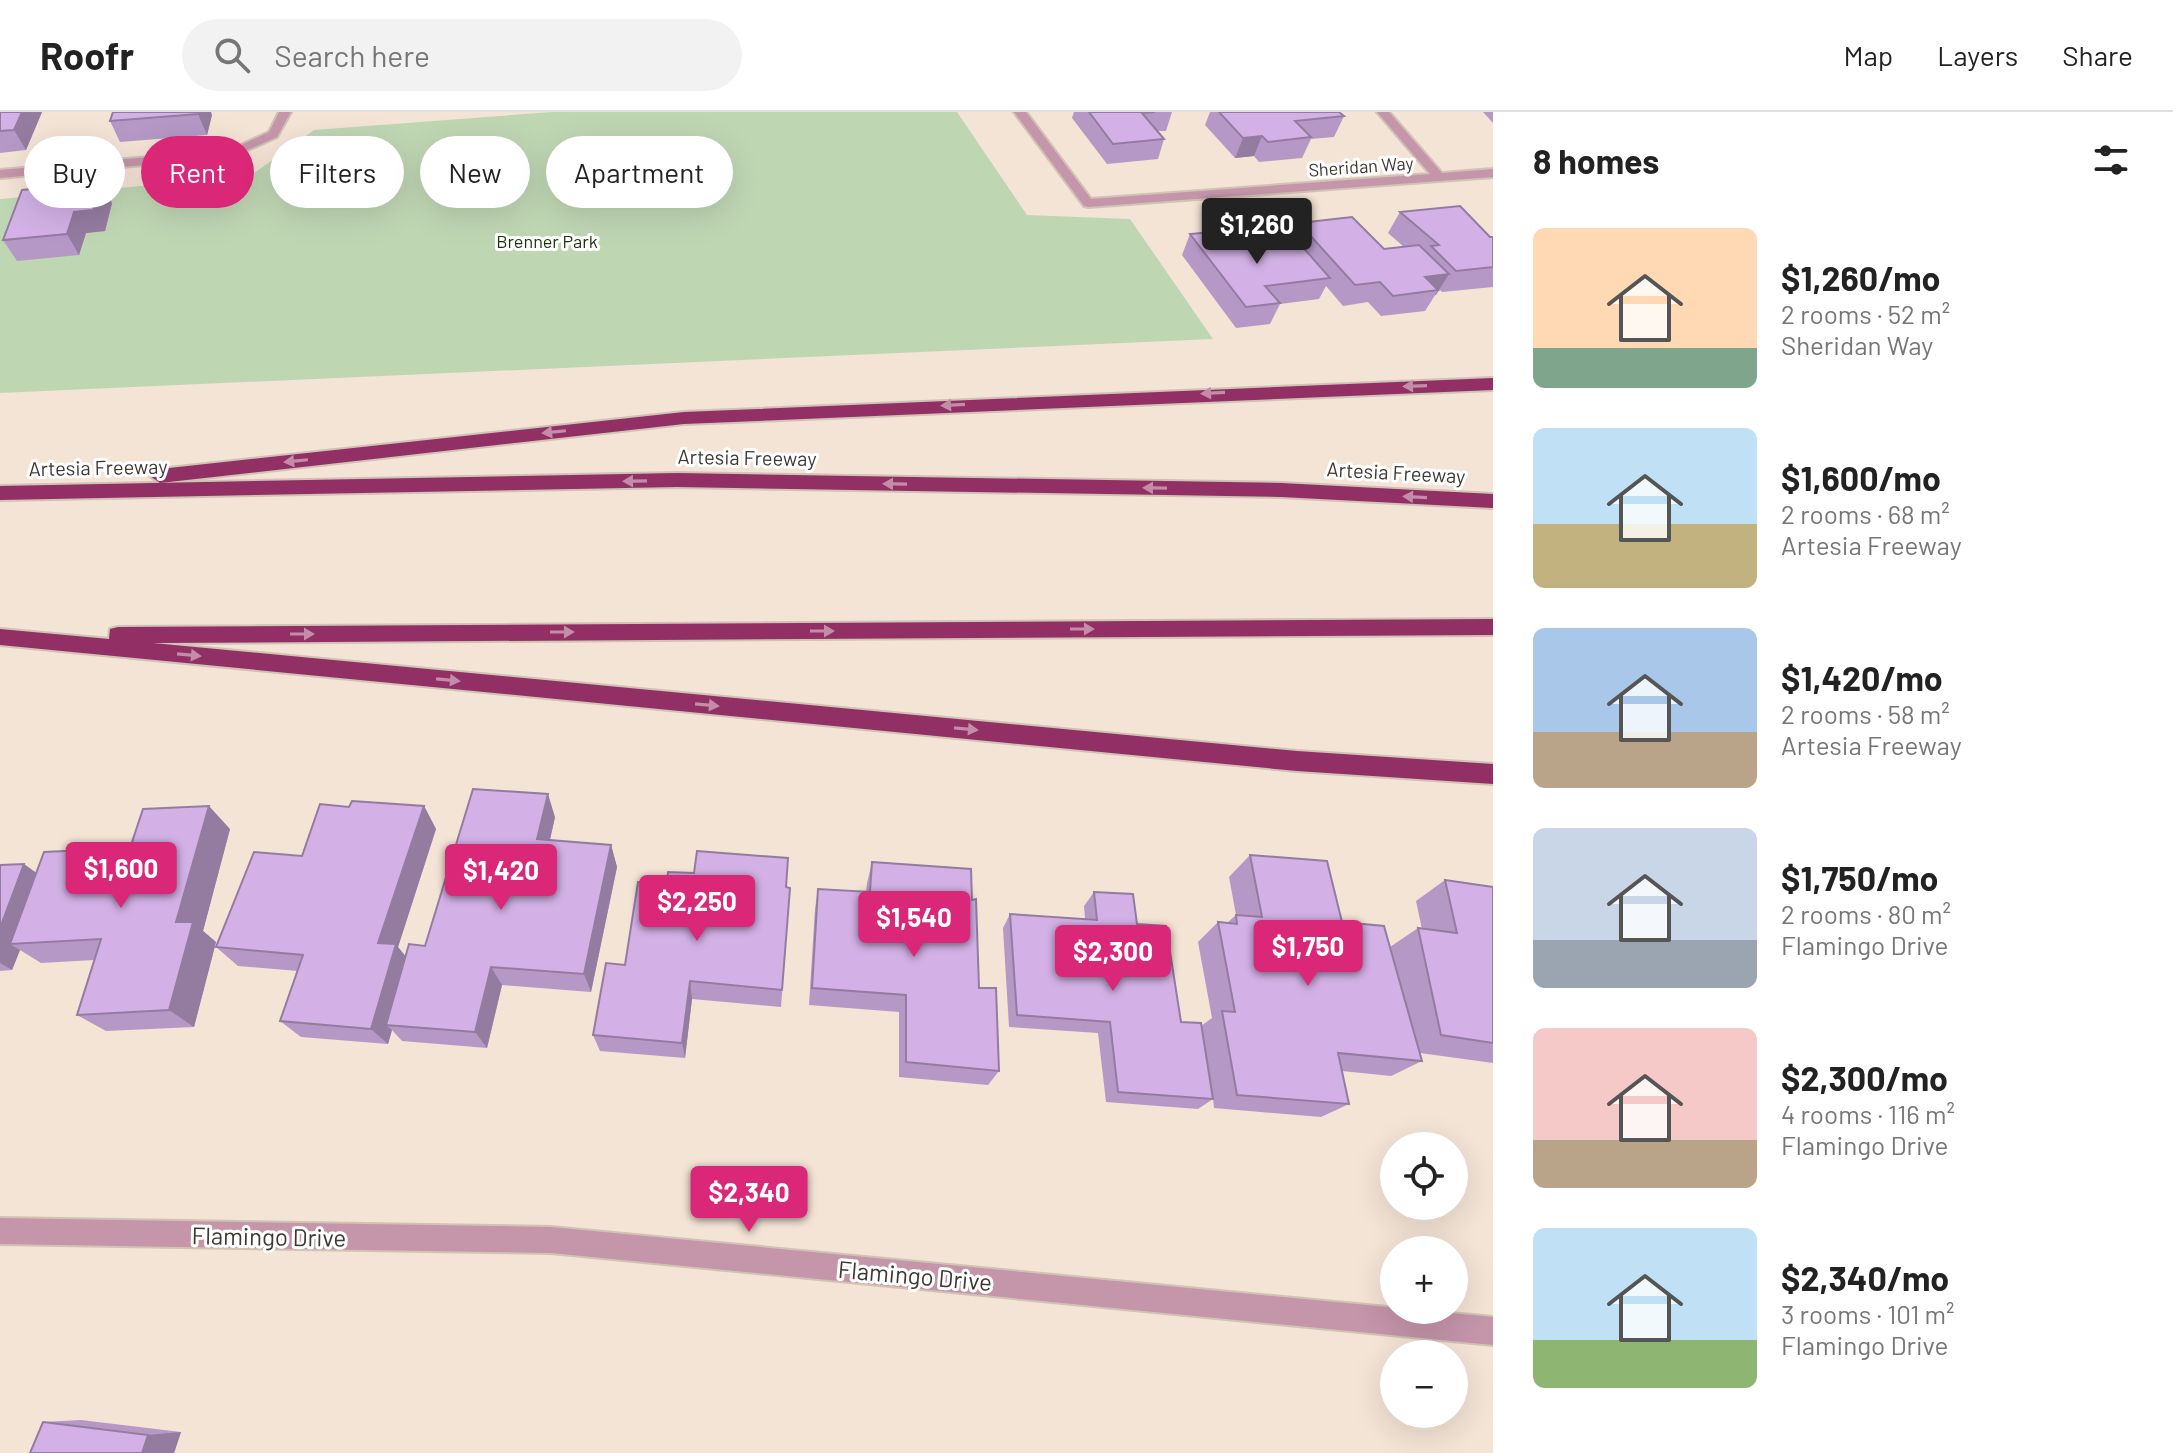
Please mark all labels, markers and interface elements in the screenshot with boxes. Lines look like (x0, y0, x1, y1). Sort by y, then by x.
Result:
search box (182, 19, 742, 91)
text: Roofr (40, 32, 134, 78)
icon: search (210, 33, 254, 77)
text: Search here (274, 37, 430, 73)
text: Map (1843, 38, 1893, 72)
text: Layers (1937, 38, 2018, 72)
text: Share (2062, 38, 2133, 72)
chip: Buy (24, 136, 125, 208)
chip: Rent (141, 136, 254, 208)
chip: Filters (270, 136, 404, 208)
chip: New (420, 136, 530, 208)
chip: Apartment (546, 136, 733, 208)
icon: filters (2089, 138, 2133, 182)
text: 8 homes (1533, 140, 1659, 181)
street label: Sheridan Way (1308, 151, 1414, 181)
pin: $1,260 (1192, 198, 1322, 266)
text: $1,260 (1220, 208, 1294, 239)
park label: Brenner Park (496, 230, 598, 252)
text: $1,260/mo (1781, 257, 1941, 298)
icon: home (1597, 260, 1693, 356)
text: 2 rooms · 52 m² (1781, 298, 1950, 329)
text: Sheridan Way (1781, 329, 1933, 360)
one-way arrow (1402, 380, 1427, 392)
one-way arrow (1200, 387, 1225, 400)
one-way arrow (940, 399, 965, 412)
one-way arrow (542, 426, 567, 439)
street label: Artesia Freeway (677, 444, 817, 470)
street label: Artesia Freeway (28, 454, 168, 480)
one-way arrow (283, 455, 308, 468)
street label: Artesia Freeway (1326, 456, 1466, 488)
text: $1,600/mo (1781, 457, 1941, 498)
icon: home (1597, 460, 1693, 556)
one-way arrow (622, 475, 647, 487)
one-way arrow (882, 477, 907, 490)
one-way arrow (1142, 482, 1167, 494)
one-way arrow (1402, 490, 1427, 503)
text: 2 rooms · 68 m² (1781, 498, 1950, 529)
text: Artesia Freeway (1781, 529, 1962, 560)
one-way arrow (1070, 623, 1095, 635)
one-way arrow (810, 625, 835, 637)
one-way arrow (550, 626, 575, 638)
one-way arrow (290, 627, 315, 640)
one-way arrow (177, 649, 202, 662)
text: $1,420/mo (1781, 657, 1943, 698)
icon: home (1597, 660, 1693, 756)
one-way arrow (436, 673, 461, 686)
one-way arrow (695, 698, 720, 711)
text: 2 rooms · 58 m² (1781, 698, 1950, 729)
one-way arrow (954, 723, 979, 736)
text: Artesia Freeway (1781, 729, 1962, 760)
pin: $1,600 (56, 842, 186, 910)
pin: $1,420 (436, 844, 566, 912)
text: $1,600 (84, 852, 158, 883)
text: $1,420 (463, 854, 539, 885)
text: $1,750/mo (1781, 857, 1938, 898)
icon: home (1597, 860, 1693, 956)
pin: $2,250 (632, 875, 762, 943)
text: $2,250 (657, 885, 737, 916)
pin: $1,540 (849, 891, 979, 959)
text: 2 rooms · 80 m² (1781, 898, 1951, 929)
text: $1,540 (876, 901, 952, 932)
pin: $1,750 (1243, 920, 1373, 988)
pin: $2,300 (1048, 925, 1178, 993)
text: Flamingo Drive (1781, 929, 1948, 960)
text: $1,750 (1272, 930, 1344, 961)
text: $2,300 (1073, 935, 1153, 966)
text: $2,300/mo (1781, 1057, 1948, 1098)
icon: home (1597, 1060, 1693, 1156)
text: 4 rooms · 116 m² (1781, 1098, 1955, 1129)
text: Flamingo Drive (1781, 1129, 1948, 1160)
map controls (1380, 1132, 1468, 1428)
button: locate (1380, 1132, 1468, 1220)
pin: $2,340 (684, 1166, 814, 1234)
text: $2,340 (709, 1176, 789, 1207)
street label: Flamingo Drive (192, 1220, 346, 1252)
button: + (1380, 1236, 1468, 1324)
street label: Flamingo Drive (837, 1254, 993, 1296)
text: $2,340/mo (1781, 1257, 1949, 1298)
icon: home (1597, 1260, 1693, 1356)
text: 3 rooms · 101 m² (1781, 1298, 1954, 1329)
text: Flamingo Drive (1781, 1329, 1948, 1360)
button: − (1380, 1340, 1468, 1428)

